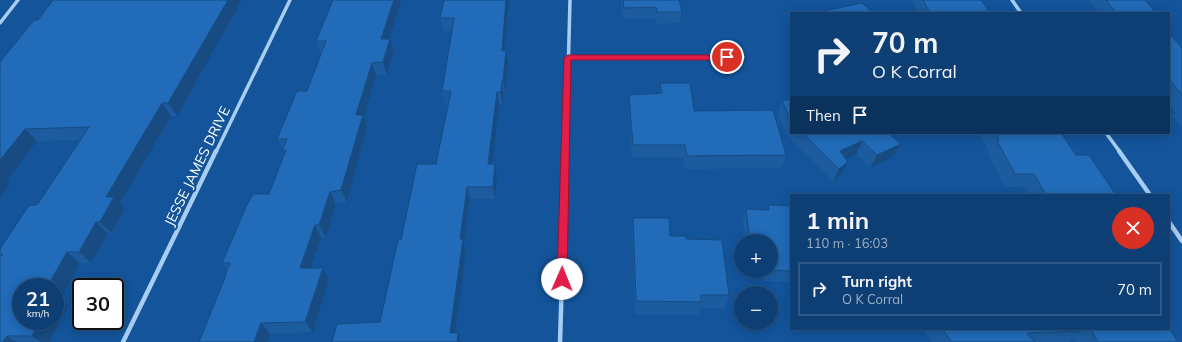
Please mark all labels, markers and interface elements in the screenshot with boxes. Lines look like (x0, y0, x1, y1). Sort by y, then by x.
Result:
text: 70 m (872, 25, 938, 60)
icon: right (806, 28, 858, 80)
pin (710, 40, 744, 74)
icon: arrive (716, 46, 738, 68)
text: O K Corral (872, 60, 957, 83)
street label: JESSE JAMES DRIVE (160, 103, 234, 229)
icon: arrive (849, 104, 871, 126)
text: Then (806, 106, 841, 125)
text: 1 min (806, 205, 869, 235)
button: close (1112, 207, 1154, 249)
map controls (734, 234, 778, 330)
button: + (734, 234, 778, 278)
text: 110 m · 16:03 (806, 235, 888, 251)
position arrow (541, 258, 583, 300)
text: Turn right (842, 272, 912, 291)
speed limit sign: 30 (72, 278, 124, 330)
icon: right (808, 278, 830, 300)
text: 70 m (1117, 280, 1152, 299)
text: 21 (26, 286, 50, 311)
button: − (734, 286, 778, 330)
text: O K Corral (842, 291, 903, 307)
text: km/h (27, 307, 49, 320)

